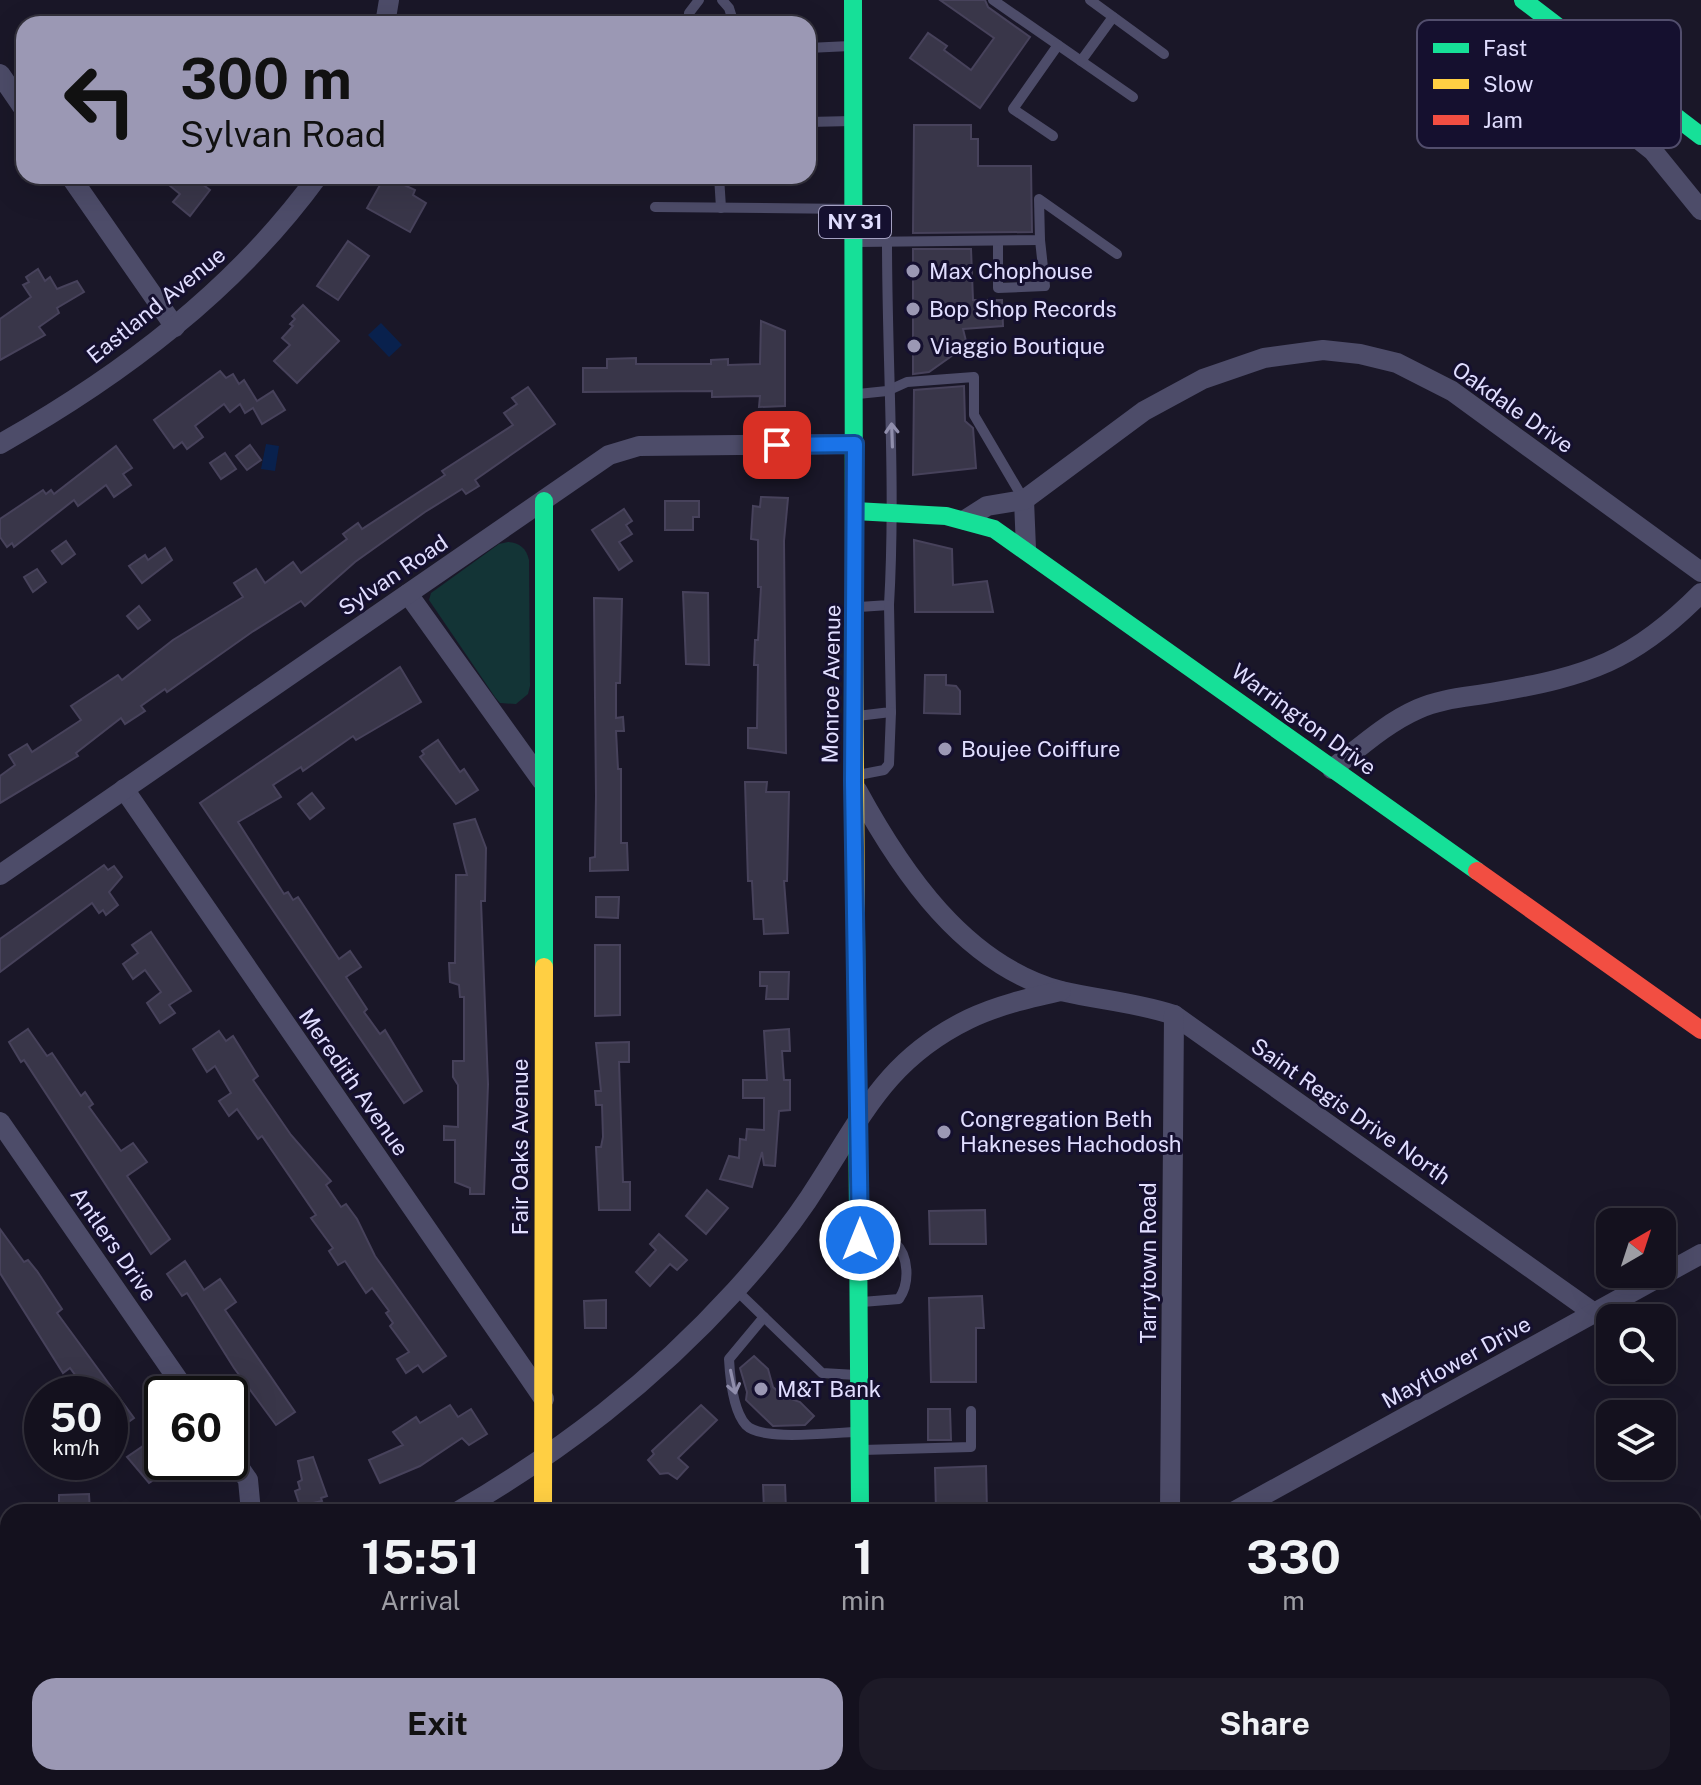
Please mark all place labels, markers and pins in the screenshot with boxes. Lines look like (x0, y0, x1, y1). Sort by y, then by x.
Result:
place label: Max Chophouse (929, 258, 1093, 284)
marker: Max Chophouse (904, 262, 922, 280)
place label: Bop Shop Records (929, 296, 1117, 322)
marker: Bop Shop Records (904, 300, 922, 318)
place label: Viaggio Boutique (930, 333, 1105, 359)
marker: Viaggio Boutique (905, 337, 923, 355)
pin (743, 411, 811, 479)
place label: Boujee Coiffure (961, 736, 1121, 762)
marker: Boujee Coiffure (936, 740, 954, 758)
place label: Congregation Beth Hakneses Hachodosh (960, 1106, 1182, 1157)
marker: Congregation Beth Hakneses Hachodosh (935, 1123, 953, 1141)
place label: M&T Bank (777, 1376, 881, 1402)
marker: M&T Bank (752, 1380, 770, 1398)

